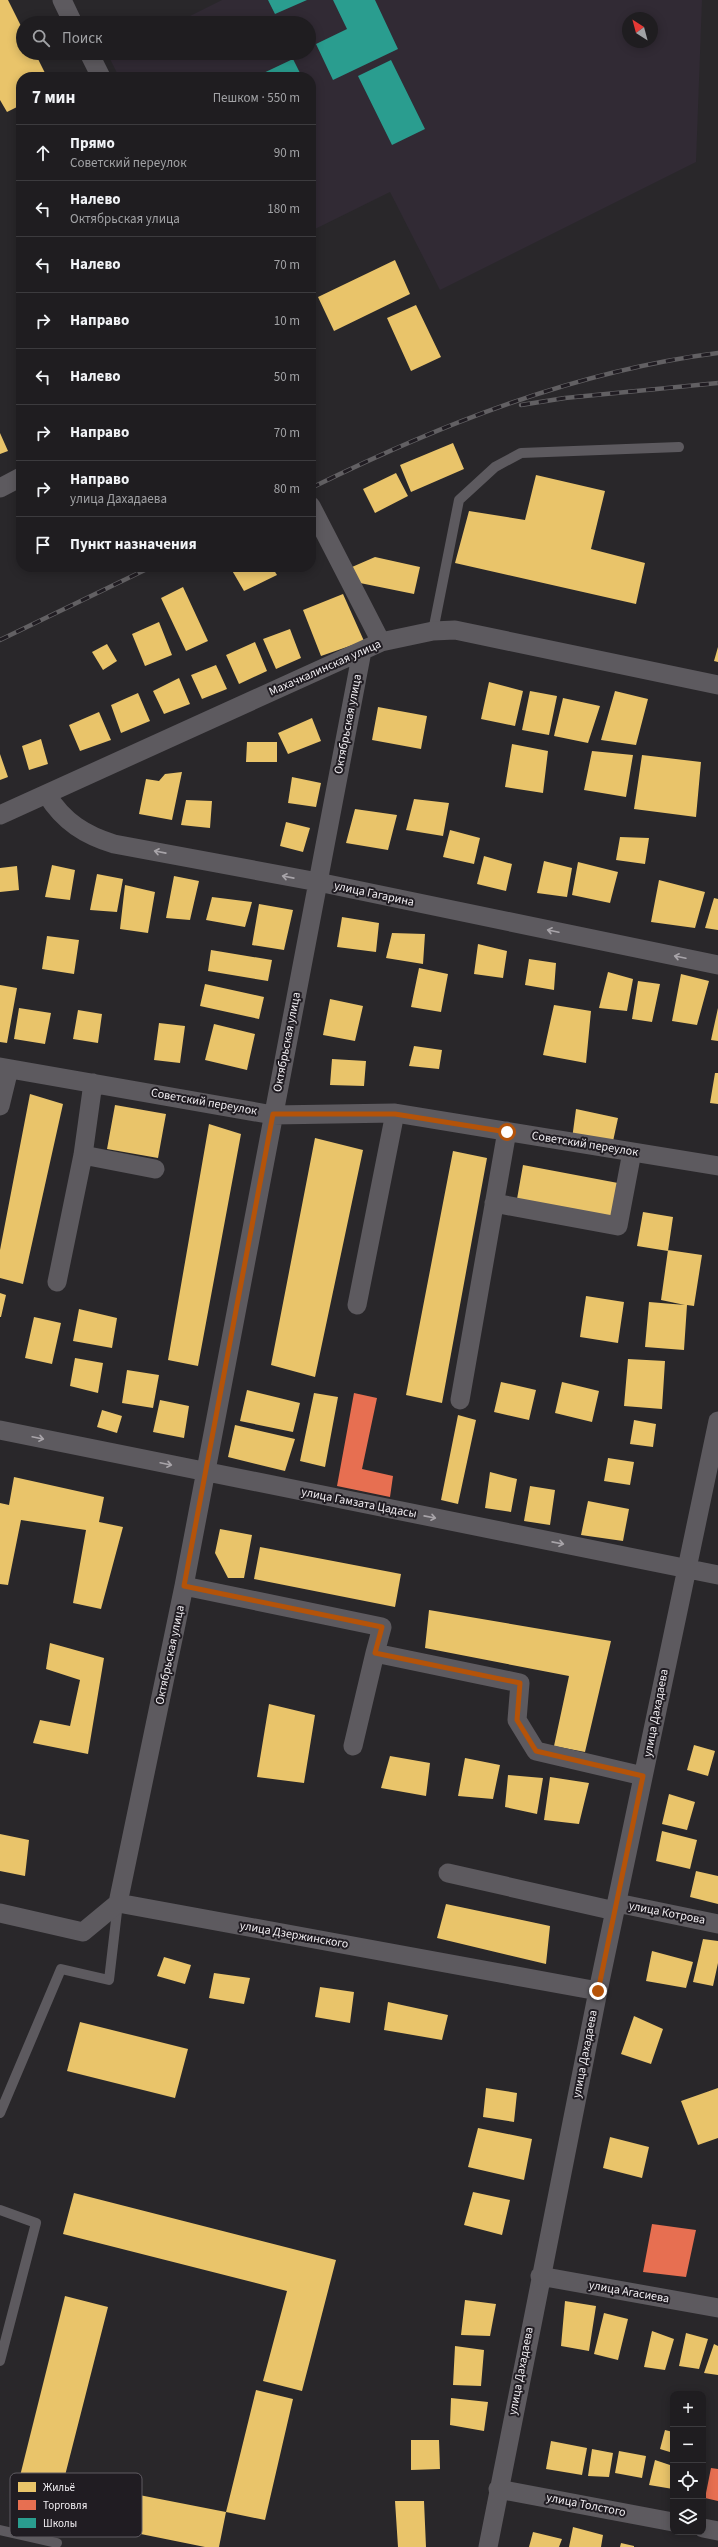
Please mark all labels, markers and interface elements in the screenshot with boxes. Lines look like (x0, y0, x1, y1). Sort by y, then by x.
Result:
north arrow (622, 12, 658, 48)
search box (16, 16, 316, 60)
icon: search (30, 27, 52, 49)
text: Поиск (62, 28, 103, 49)
text: 7 мин (32, 86, 75, 110)
text: Пешком · 550 m (213, 89, 300, 107)
text: Прямо (70, 133, 115, 154)
icon: ahead (32, 142, 54, 164)
text: 90 m (274, 144, 300, 162)
text: Советский переулок (70, 154, 187, 172)
text: Налево (70, 189, 121, 210)
icon: left (32, 198, 54, 220)
text: 180 m (267, 200, 300, 218)
text: Октябрьская улица (70, 210, 180, 228)
icon: left (32, 254, 54, 276)
text: Налево (70, 254, 121, 275)
text: 70 m (274, 256, 300, 274)
icon: right (32, 310, 54, 332)
text: Направо (70, 310, 129, 331)
text: 10 m (274, 312, 300, 330)
icon: left (32, 366, 54, 388)
text: Налево (70, 366, 121, 387)
text: 50 m (274, 368, 300, 386)
icon: right (32, 422, 54, 444)
text: Направо (70, 422, 129, 443)
text: 70 m (274, 424, 300, 442)
text: Направо (70, 469, 129, 490)
icon: right (32, 478, 54, 500)
text: 80 m (274, 480, 300, 498)
text: улица Дахадаева (70, 490, 167, 508)
icon: arrive (32, 534, 54, 556)
text: Пункт назначения (70, 534, 197, 555)
street label: Махачкалинская улица (266, 636, 384, 700)
street label: Октябрьская улица (330, 673, 366, 775)
one-way arrow (154, 848, 167, 856)
one-way arrow (282, 872, 295, 880)
street label: улица Гагарина (332, 877, 416, 911)
one-way arrow (546, 927, 559, 935)
one-way arrow (674, 953, 687, 961)
street label: Октябрьская улица (269, 991, 305, 1093)
street label: Советский переулок (150, 1084, 259, 1120)
route start (498, 1123, 516, 1141)
street label: Советский переулок (531, 1127, 640, 1161)
one-way arrow (31, 1434, 44, 1442)
one-way arrow (159, 1460, 172, 1468)
street label: улица Гамзата Цадасы (300, 1483, 418, 1523)
one-way arrow (423, 1514, 436, 1522)
one-way arrow (551, 1539, 564, 1547)
street label: Октябрьская улица (151, 1604, 189, 1706)
street label: улица Дахадаева (639, 1667, 673, 1759)
street label: улица Котрова (627, 1897, 707, 1929)
street label: улица Дзержинского (238, 1917, 350, 1953)
route end (589, 1982, 607, 2000)
street label: улица Дахадаева (568, 2008, 602, 2100)
street label: улица Агасиева (587, 2277, 671, 2307)
street label: улица Дахадаева (504, 2325, 538, 2417)
map controls (670, 2391, 706, 2535)
button: + (670, 2391, 706, 2427)
button: − (670, 2427, 706, 2463)
button: locate (670, 2463, 706, 2499)
legend (10, 2473, 142, 2537)
text: Жильё (43, 2480, 76, 2495)
street label: улица Толстого (545, 2489, 627, 2521)
text: Торговля (43, 2498, 87, 2513)
button: layers (670, 2499, 706, 2535)
text: Школы (43, 2516, 77, 2531)

